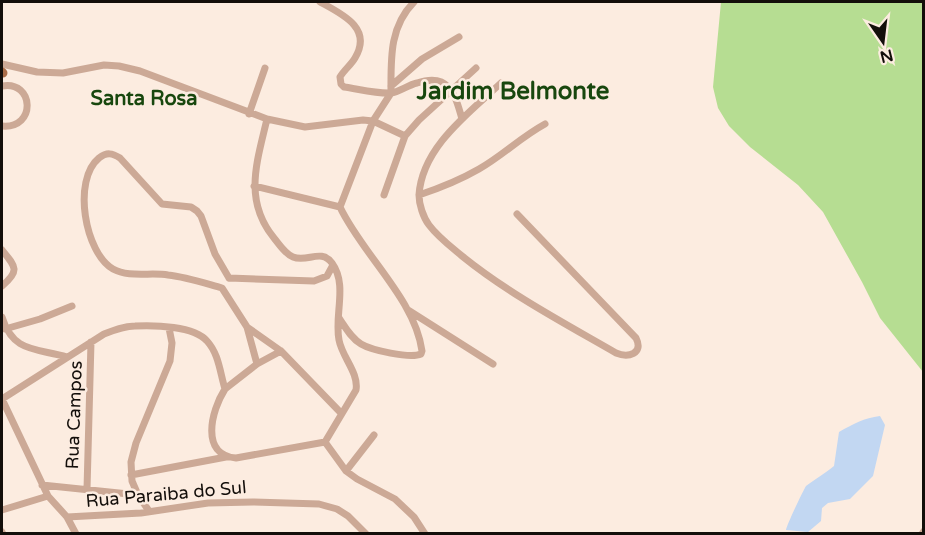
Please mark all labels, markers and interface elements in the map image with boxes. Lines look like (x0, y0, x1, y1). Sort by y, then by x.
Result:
north arrow (853, 12, 913, 72)
text: N (878, 44, 895, 67)
district label: Jardim Belmonte (416, 77, 610, 106)
district label: Santa Rosa (91, 87, 197, 111)
street label: Rua Campos (61, 360, 87, 470)
street label: Rua Paraiba do Sul (85, 476, 247, 512)

